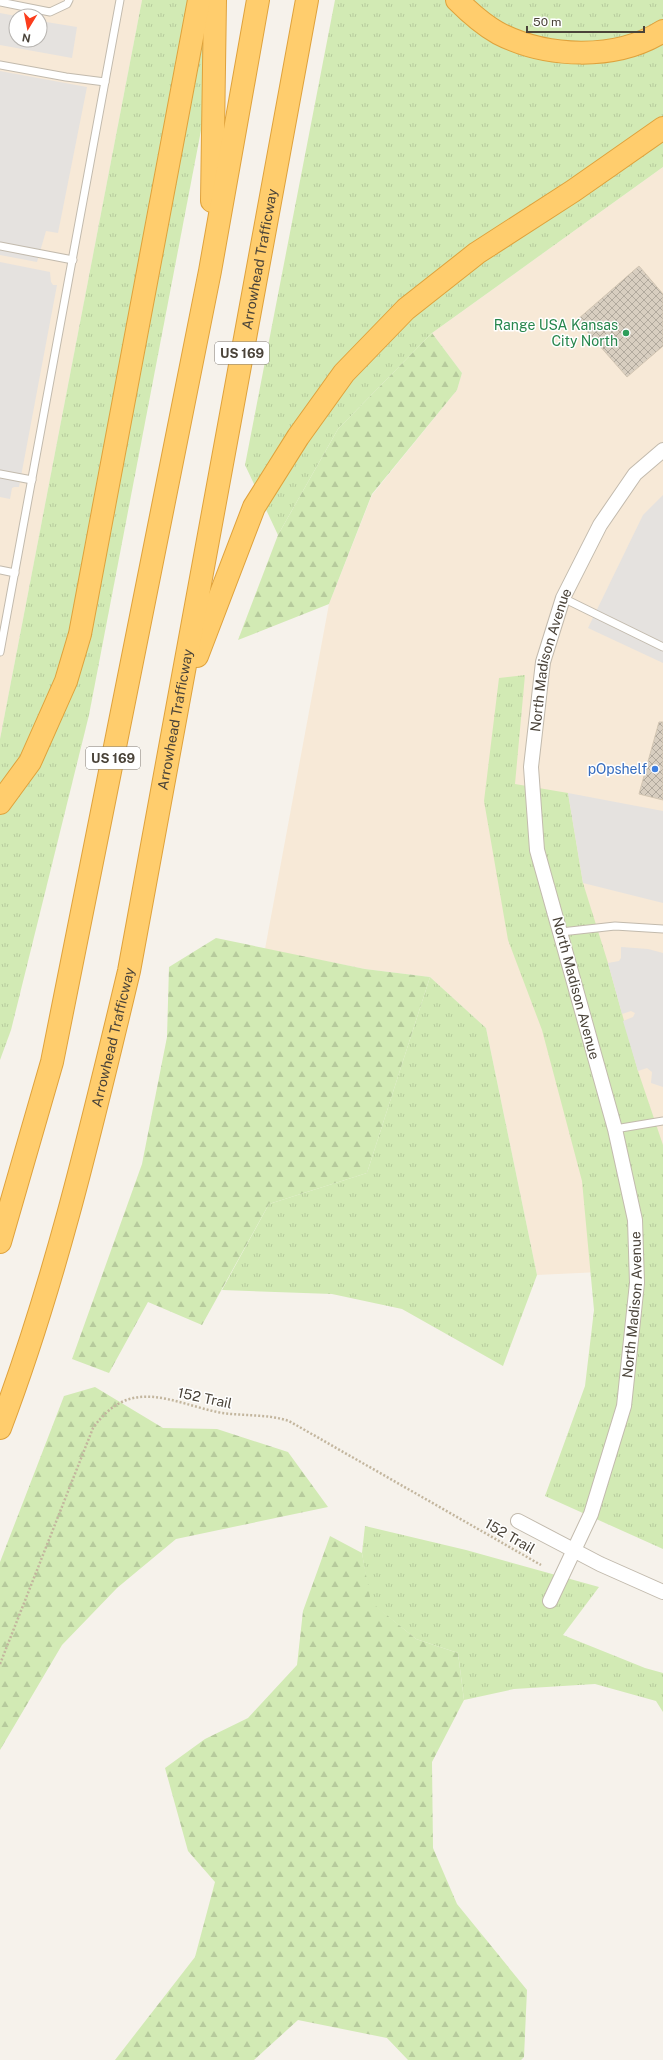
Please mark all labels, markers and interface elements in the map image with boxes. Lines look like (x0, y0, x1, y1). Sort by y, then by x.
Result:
north arrow (8, 8, 48, 48)
scale bar (527, 8, 644, 34)
text: 50 m (533, 15, 561, 29)
text: N (21, 31, 32, 45)
street label: Arrowhead Trafficway (239, 187, 280, 331)
place label: Range USA Kansas City North (494, 317, 618, 349)
marker: Range USA Kansas City North (621, 328, 631, 338)
road number: US 169 (215, 342, 269, 364)
street label: North Madison Avenue (527, 585, 575, 733)
street label: Arrowhead Trafficway (154, 647, 196, 791)
road number: US 169 (86, 747, 140, 769)
place label: pOpshelf (588, 761, 647, 777)
marker: pOpshelf (650, 764, 660, 774)
street label: North Madison Avenue (549, 915, 603, 1061)
street label: Arrowhead Trafficway (88, 965, 138, 1109)
street label: North Madison Avenue (619, 1231, 645, 1379)
street label: 152 Trail (176, 1384, 234, 1412)
street label: 152 Trail (482, 1515, 538, 1557)

